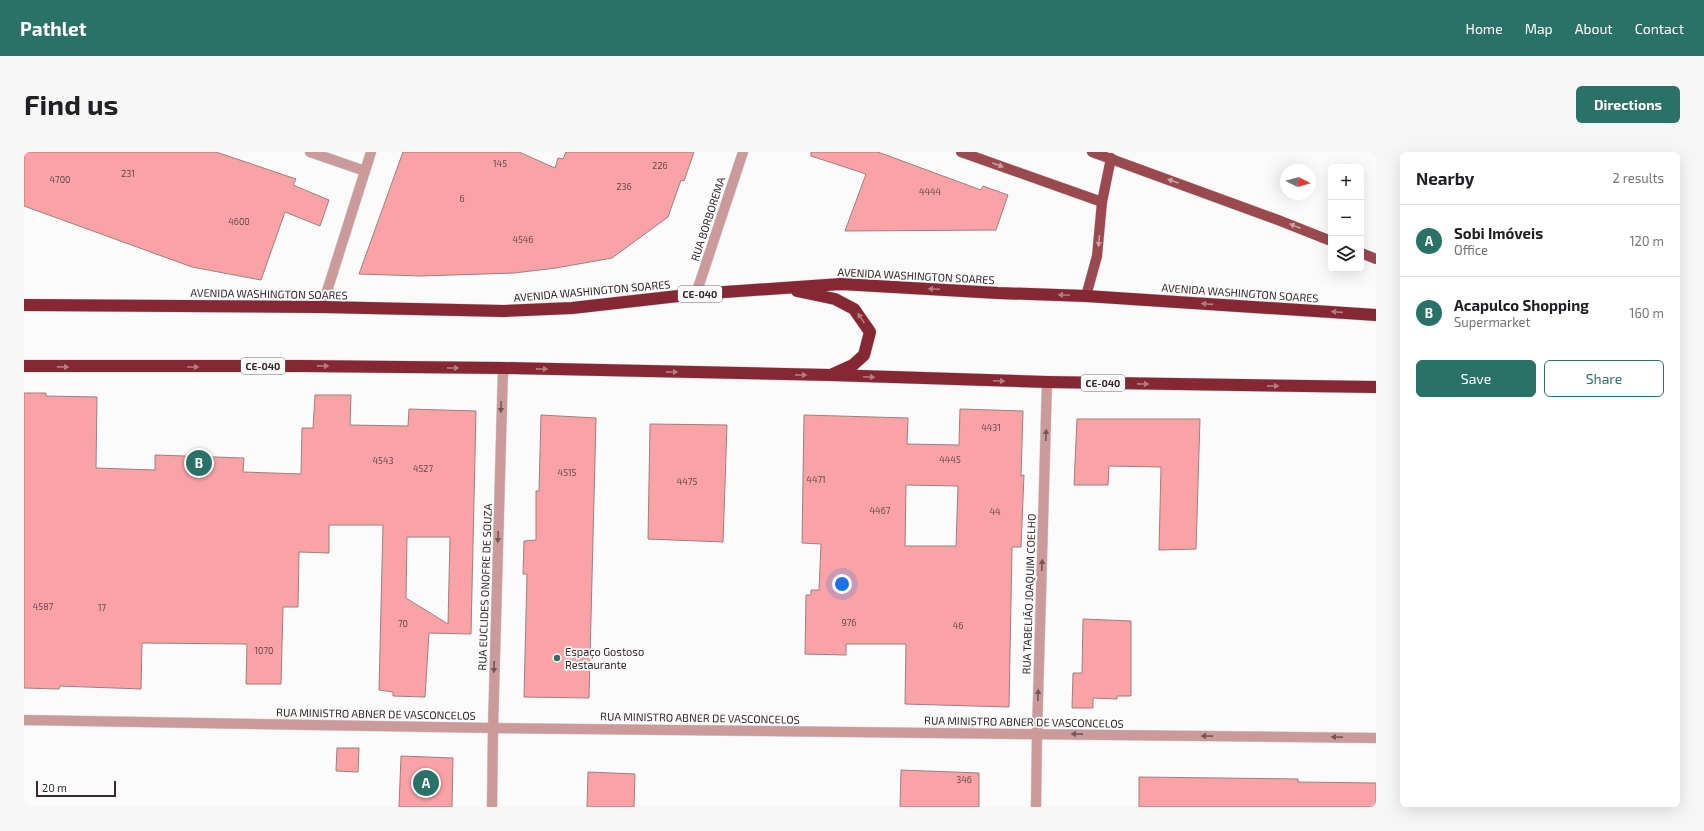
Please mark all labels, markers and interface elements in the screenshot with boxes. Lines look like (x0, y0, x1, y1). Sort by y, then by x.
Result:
text: Pathlet (20, 17, 86, 40)
text: Home (1466, 20, 1503, 37)
text: Map (1525, 20, 1553, 37)
text: About (1575, 20, 1613, 37)
text: Contact (1635, 20, 1684, 37)
button: Directions (1576, 86, 1680, 123)
text: Find us (24, 87, 118, 121)
house number: 145 (493, 158, 507, 169)
house number: 226 (652, 160, 668, 171)
one-way arrow (992, 162, 1004, 168)
north arrow (1280, 164, 1316, 200)
map controls (1328, 164, 1364, 272)
button: + (1328, 164, 1364, 200)
house number: 231 (121, 168, 135, 179)
text: Nearby (1416, 168, 1474, 188)
text: 2 results (1612, 170, 1664, 186)
house number: 4700 (50, 174, 71, 185)
street label: RUA BORBOREMA (688, 175, 727, 263)
one-way arrow (1166, 178, 1178, 184)
house number: 236 (616, 181, 632, 192)
house number: 4444 (919, 186, 942, 197)
house number: 6 (459, 193, 465, 204)
button: − (1328, 200, 1364, 236)
house number: 4600 (228, 216, 250, 227)
one-way arrow (1288, 223, 1300, 229)
text: Sobi Imóveis (1454, 224, 1543, 242)
text: A (1425, 233, 1433, 249)
text: 120 m (1629, 233, 1664, 249)
house number: 4546 (512, 234, 534, 245)
one-way arrow (1095, 235, 1102, 247)
button: layers (1328, 236, 1364, 272)
text: Office (1454, 242, 1488, 258)
street label: AVENIDA WASHINGTON SOARES (837, 265, 995, 286)
street label: AVENIDA WASHINGTON SOARES (513, 277, 671, 304)
street label: AVENIDA WASHINGTON SOARES (1161, 281, 1319, 304)
street label: AVENIDA WASHINGTON SOARES (190, 286, 348, 301)
road number: CE-040 (678, 286, 722, 302)
one-way arrow (928, 286, 940, 293)
one-way arrow (1057, 292, 1070, 298)
text: Acapulco Shopping (1454, 296, 1589, 314)
one-way arrow (1201, 300, 1213, 307)
text: B (1425, 305, 1433, 321)
text: 160 m (1629, 305, 1664, 321)
one-way arrow (1331, 309, 1343, 316)
one-way arrow (857, 313, 865, 323)
text: Supermarket (1454, 314, 1531, 330)
road number: CE-040 (241, 358, 285, 374)
button: Save (1416, 360, 1536, 397)
button: Share (1544, 360, 1664, 397)
one-way arrow (317, 363, 330, 369)
one-way arrow (57, 364, 70, 370)
one-way arrow (187, 364, 200, 370)
one-way arrow (447, 365, 460, 371)
one-way arrow (536, 366, 549, 372)
one-way arrow (666, 369, 679, 375)
one-way arrow (795, 372, 808, 378)
one-way arrow (863, 373, 875, 380)
road number: CE-040 (1081, 375, 1125, 391)
one-way arrow (993, 378, 1006, 384)
one-way arrow (1137, 381, 1150, 387)
one-way arrow (1267, 383, 1280, 389)
one-way arrow (498, 401, 505, 413)
house number: 4431 (981, 422, 1001, 433)
one-way arrow (1042, 429, 1049, 441)
pin: B (186, 448, 212, 478)
house number: 4445 (939, 454, 961, 465)
house number: 4543 (373, 455, 393, 466)
house number: 4527 (413, 463, 433, 474)
house number: 4515 (558, 467, 577, 478)
house number: 4471 (806, 474, 826, 485)
house number: 4475 (677, 476, 697, 487)
street label: RUA EUCLIDES ONOFRE DE SOUZA (475, 503, 494, 671)
house number: 4467 (870, 505, 891, 516)
house number: 44 (989, 506, 1001, 517)
street label: RUA TABELIÃO JOAQUIM COELHO (1019, 513, 1039, 675)
one-way arrow (495, 531, 501, 544)
one-way arrow (1038, 559, 1045, 571)
your location (832, 574, 852, 594)
house number: 4587 (33, 601, 54, 612)
house number: 17 (98, 602, 106, 613)
house number: 976 (842, 617, 856, 628)
house number: 70 (398, 618, 408, 629)
house number: 46 (953, 620, 963, 631)
house number: 1070 (254, 645, 274, 656)
place label: Espaço Gostoso Restaurante (565, 645, 644, 671)
marker: Espaço Gostoso Restaurante (552, 653, 562, 663)
one-way arrow (491, 661, 498, 673)
one-way arrow (1035, 688, 1041, 701)
street label: RUA MINISTRO ABNER DE VASCONCELOS (276, 705, 476, 722)
street label: RUA MINISTRO ABNER DE VASCONCELOS (600, 709, 800, 726)
street label: RUA MINISTRO ABNER DE VASCONCELOS (924, 713, 1124, 730)
one-way arrow (1070, 731, 1083, 737)
one-way arrow (1200, 733, 1213, 739)
one-way arrow (1330, 734, 1343, 740)
pin: A (413, 768, 439, 798)
house number: 346 (956, 774, 972, 785)
scale bar (36, 779, 116, 798)
text: 20 m (42, 781, 67, 794)

